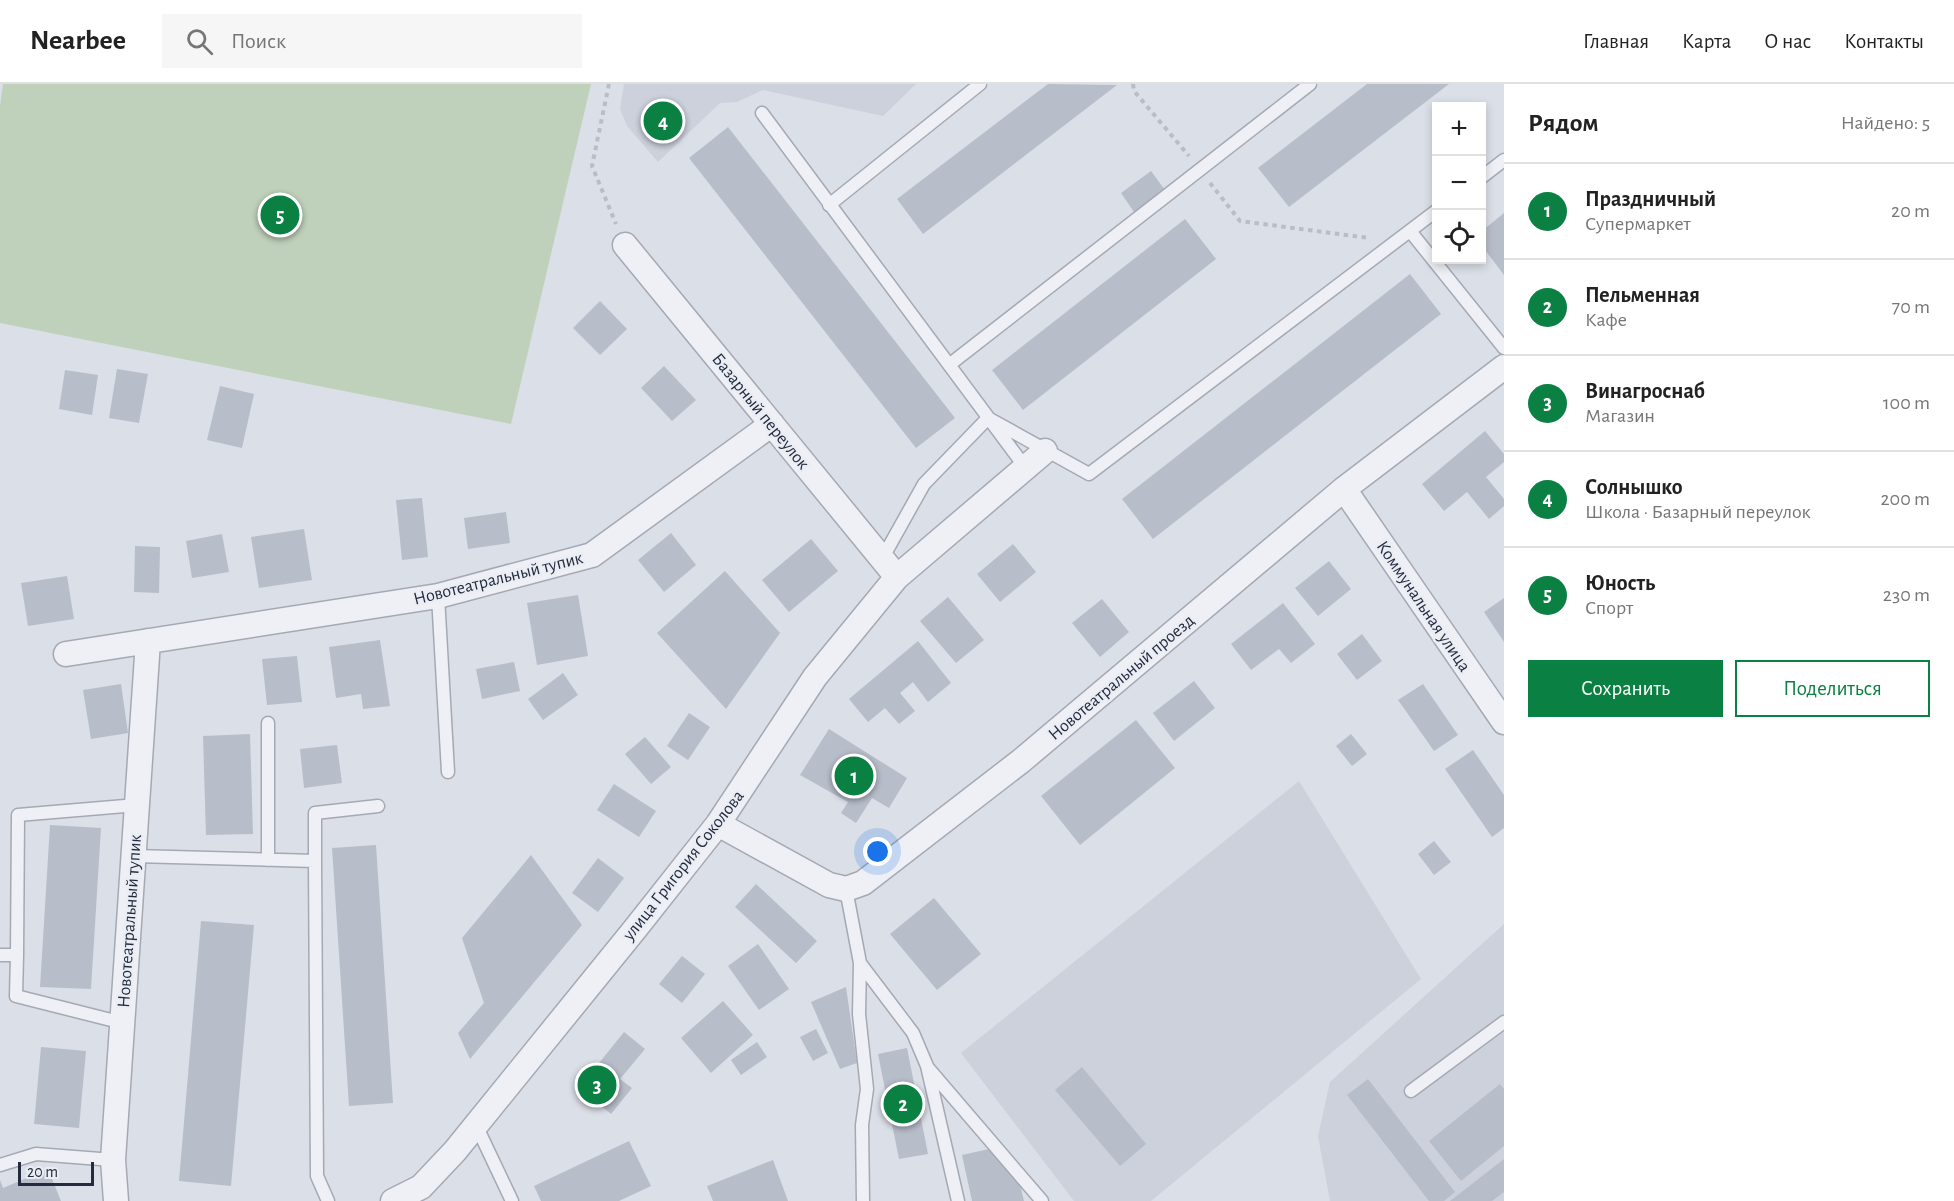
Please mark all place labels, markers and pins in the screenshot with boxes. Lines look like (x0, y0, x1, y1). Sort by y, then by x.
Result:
pin: 4 (644, 99, 682, 144)
pin: 5 (260, 192, 300, 238)
pin: 1 (834, 754, 874, 798)
pin: 3 (578, 1062, 616, 1108)
pin: 2 (884, 1082, 922, 1126)

